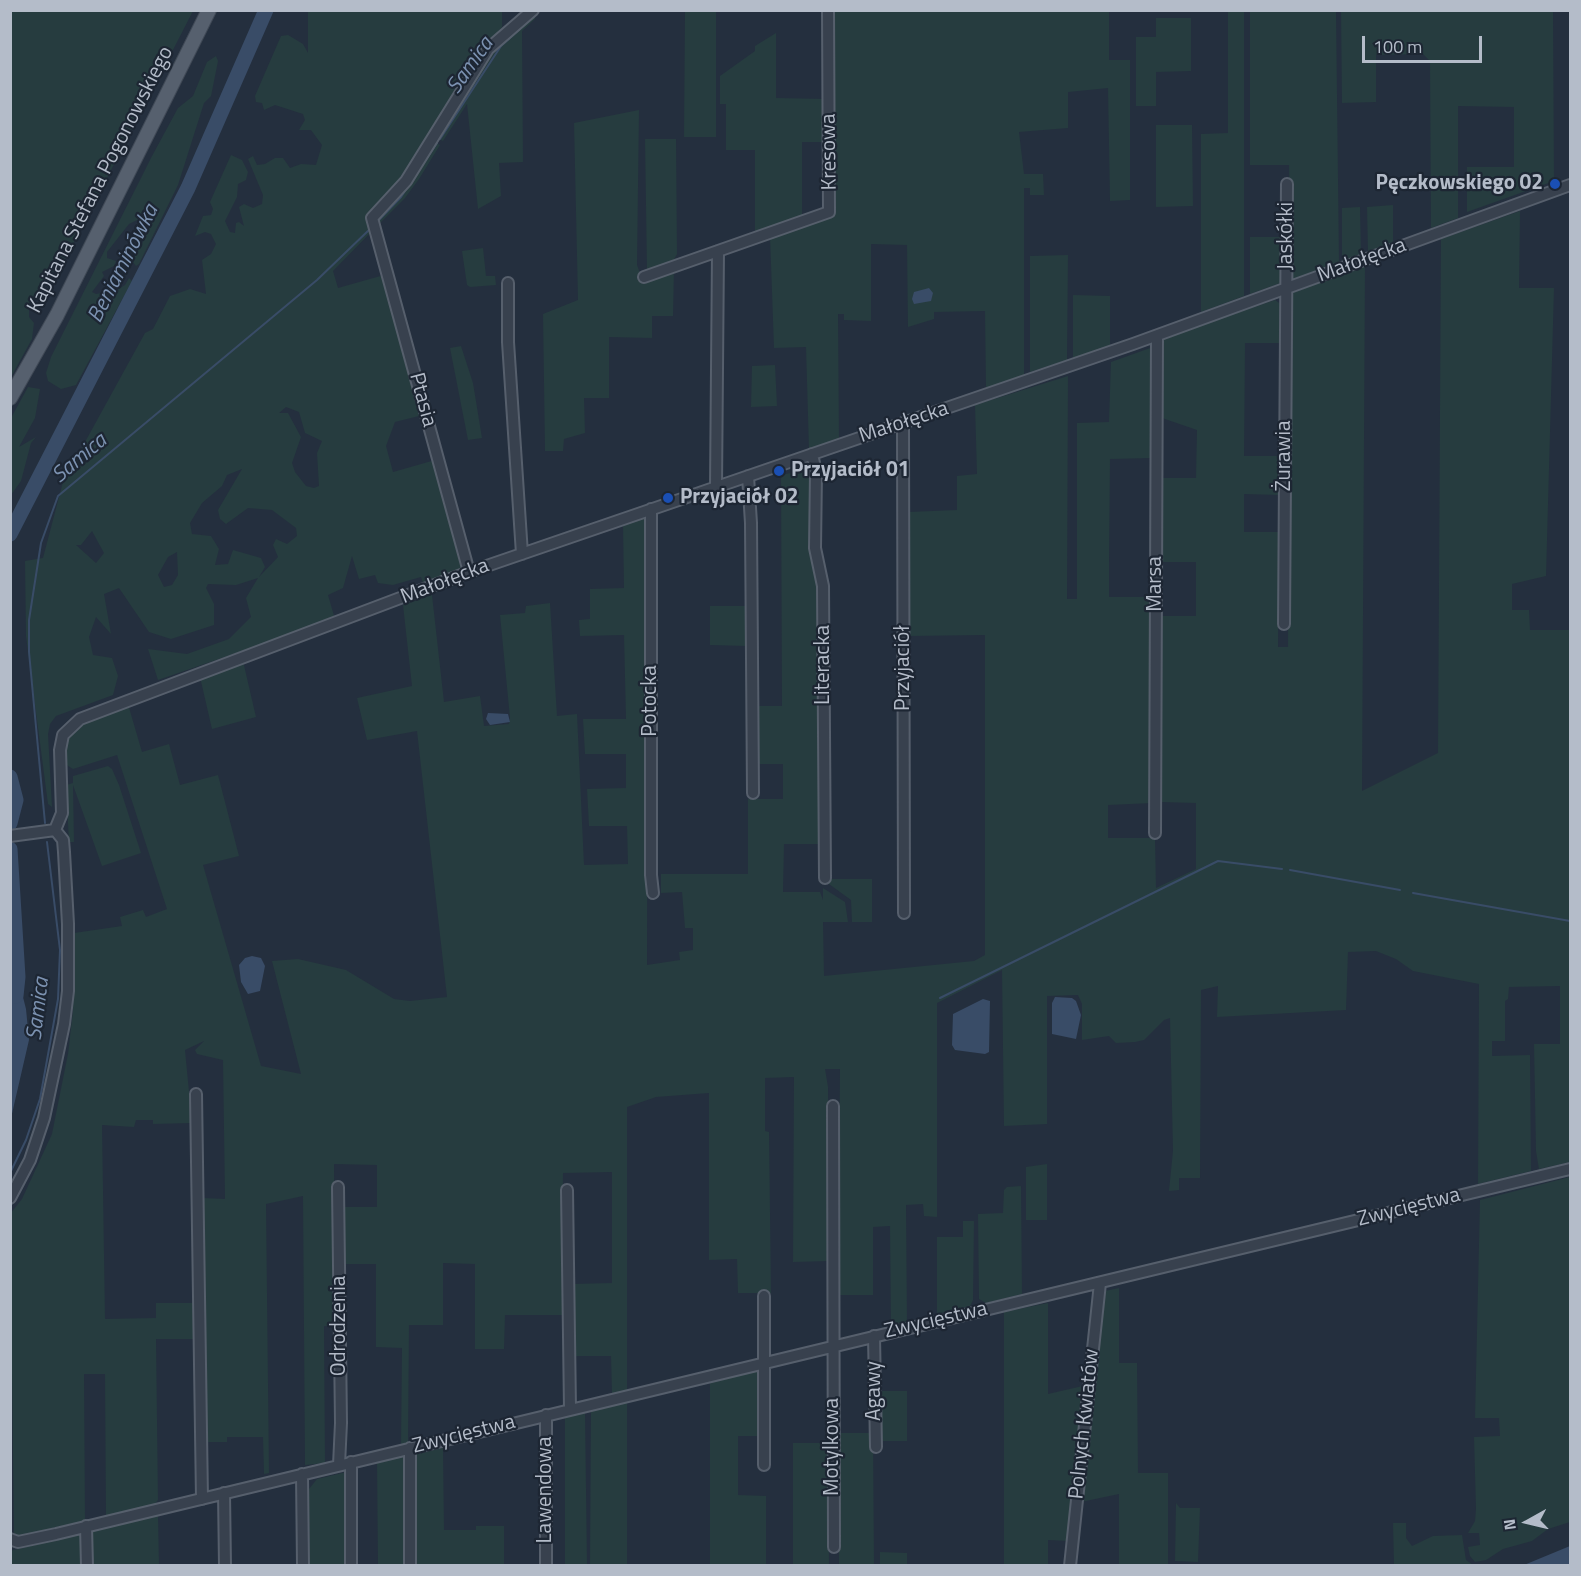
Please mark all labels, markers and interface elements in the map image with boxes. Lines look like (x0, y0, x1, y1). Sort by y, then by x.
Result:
scale bar (1365, 24, 1485, 62)
water label: Samica (442, 32, 500, 100)
text: 100 m (1373, 33, 1422, 60)
street label: Kapitana Stefana Pogonowskiego (23, 42, 179, 318)
street label: Kresowa (817, 113, 843, 191)
place label: Pęczkowskiego 02 (1376, 171, 1543, 197)
marker: Pęczkowskiego 02 (1548, 177, 1562, 191)
water label: Beniaminówka (83, 200, 165, 328)
street label: Jaskółki (1274, 202, 1300, 270)
street label: Małołęcka (1314, 233, 1410, 289)
street label: Ptasia (403, 370, 441, 430)
street label: Małołęcka (856, 397, 952, 449)
street label: Żurawia (1272, 420, 1298, 492)
water label: Samica (47, 429, 113, 489)
place label: Przyjaciół 01 (791, 458, 909, 484)
marker: Przyjaciół 01 (772, 464, 786, 478)
place label: Przyjaciół 02 (680, 485, 798, 511)
marker: Przyjaciół 02 (661, 491, 675, 505)
street label: Małołęcka (397, 554, 493, 610)
street label: Marsa (1143, 556, 1169, 612)
street label: Literacka (811, 625, 837, 705)
street label: Przyjaciół (891, 625, 917, 711)
street label: Potocka (638, 665, 664, 737)
water label: Samica (22, 976, 56, 1042)
street label: Zwycięstwa (1355, 1183, 1463, 1233)
street label: Odrodzenia (327, 1276, 353, 1376)
street label: Zwycięstwa (882, 1297, 990, 1345)
street label: Polnych Kwiatów (1065, 1347, 1105, 1501)
street label: Agawy (862, 1361, 888, 1421)
street label: Motylkowa (820, 1398, 846, 1496)
street label: Zwycięstwa (410, 1410, 518, 1460)
street label: Lawendowa (533, 1437, 559, 1543)
north arrow (1497, 1492, 1557, 1552)
text: N (1497, 1517, 1522, 1532)

